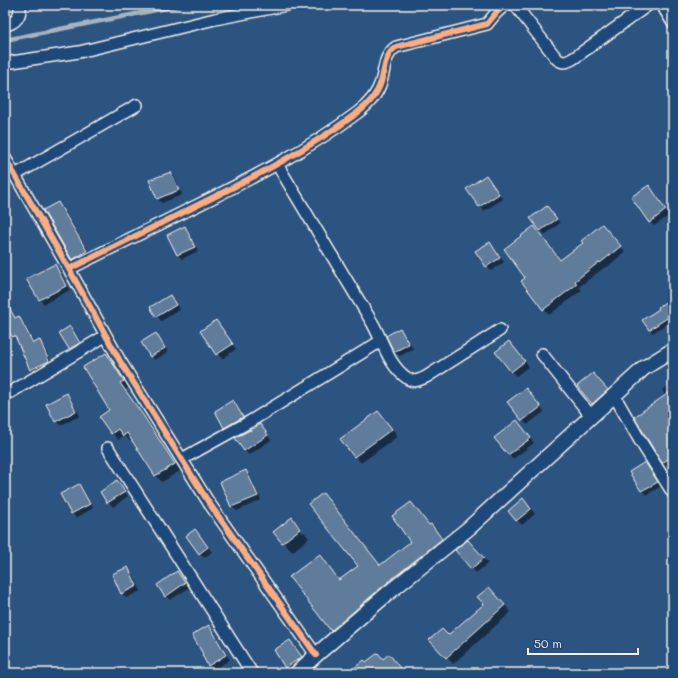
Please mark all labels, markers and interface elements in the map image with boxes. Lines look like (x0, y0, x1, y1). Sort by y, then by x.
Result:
scale bar (528, 630, 638, 656)
text: 50 m (534, 635, 562, 651)

